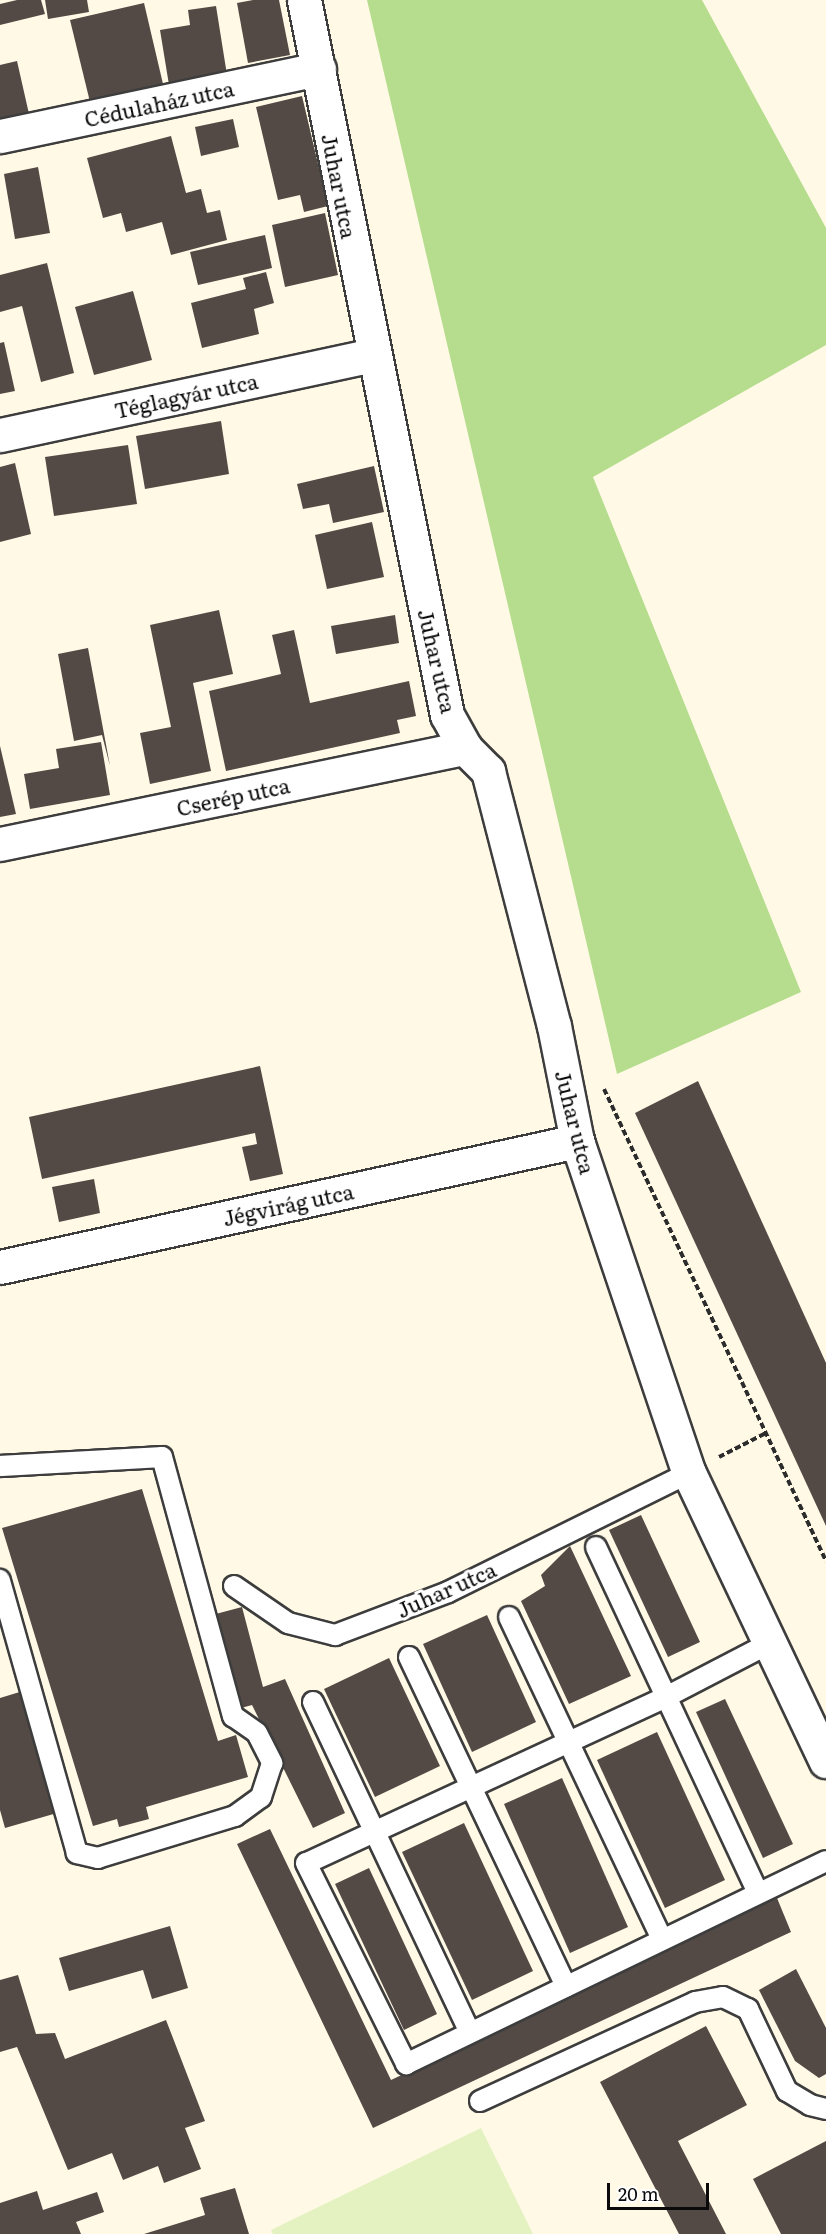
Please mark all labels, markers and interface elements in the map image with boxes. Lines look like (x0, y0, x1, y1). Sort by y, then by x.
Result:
street label: Cédulaház utca (82, 75, 236, 131)
street label: Juhar utca (317, 131, 363, 241)
street label: Téglagyár utca (112, 367, 260, 423)
street label: Juhar utca (414, 606, 462, 716)
street label: Cserép utca (174, 772, 292, 820)
street label: Juhar utca (551, 1067, 601, 1177)
street label: Jégvirág utca (220, 1178, 356, 1230)
street label: Juhar utca (392, 1556, 500, 1622)
scale bar (610, 2171, 712, 2209)
text: 20 m (618, 2180, 659, 2207)

